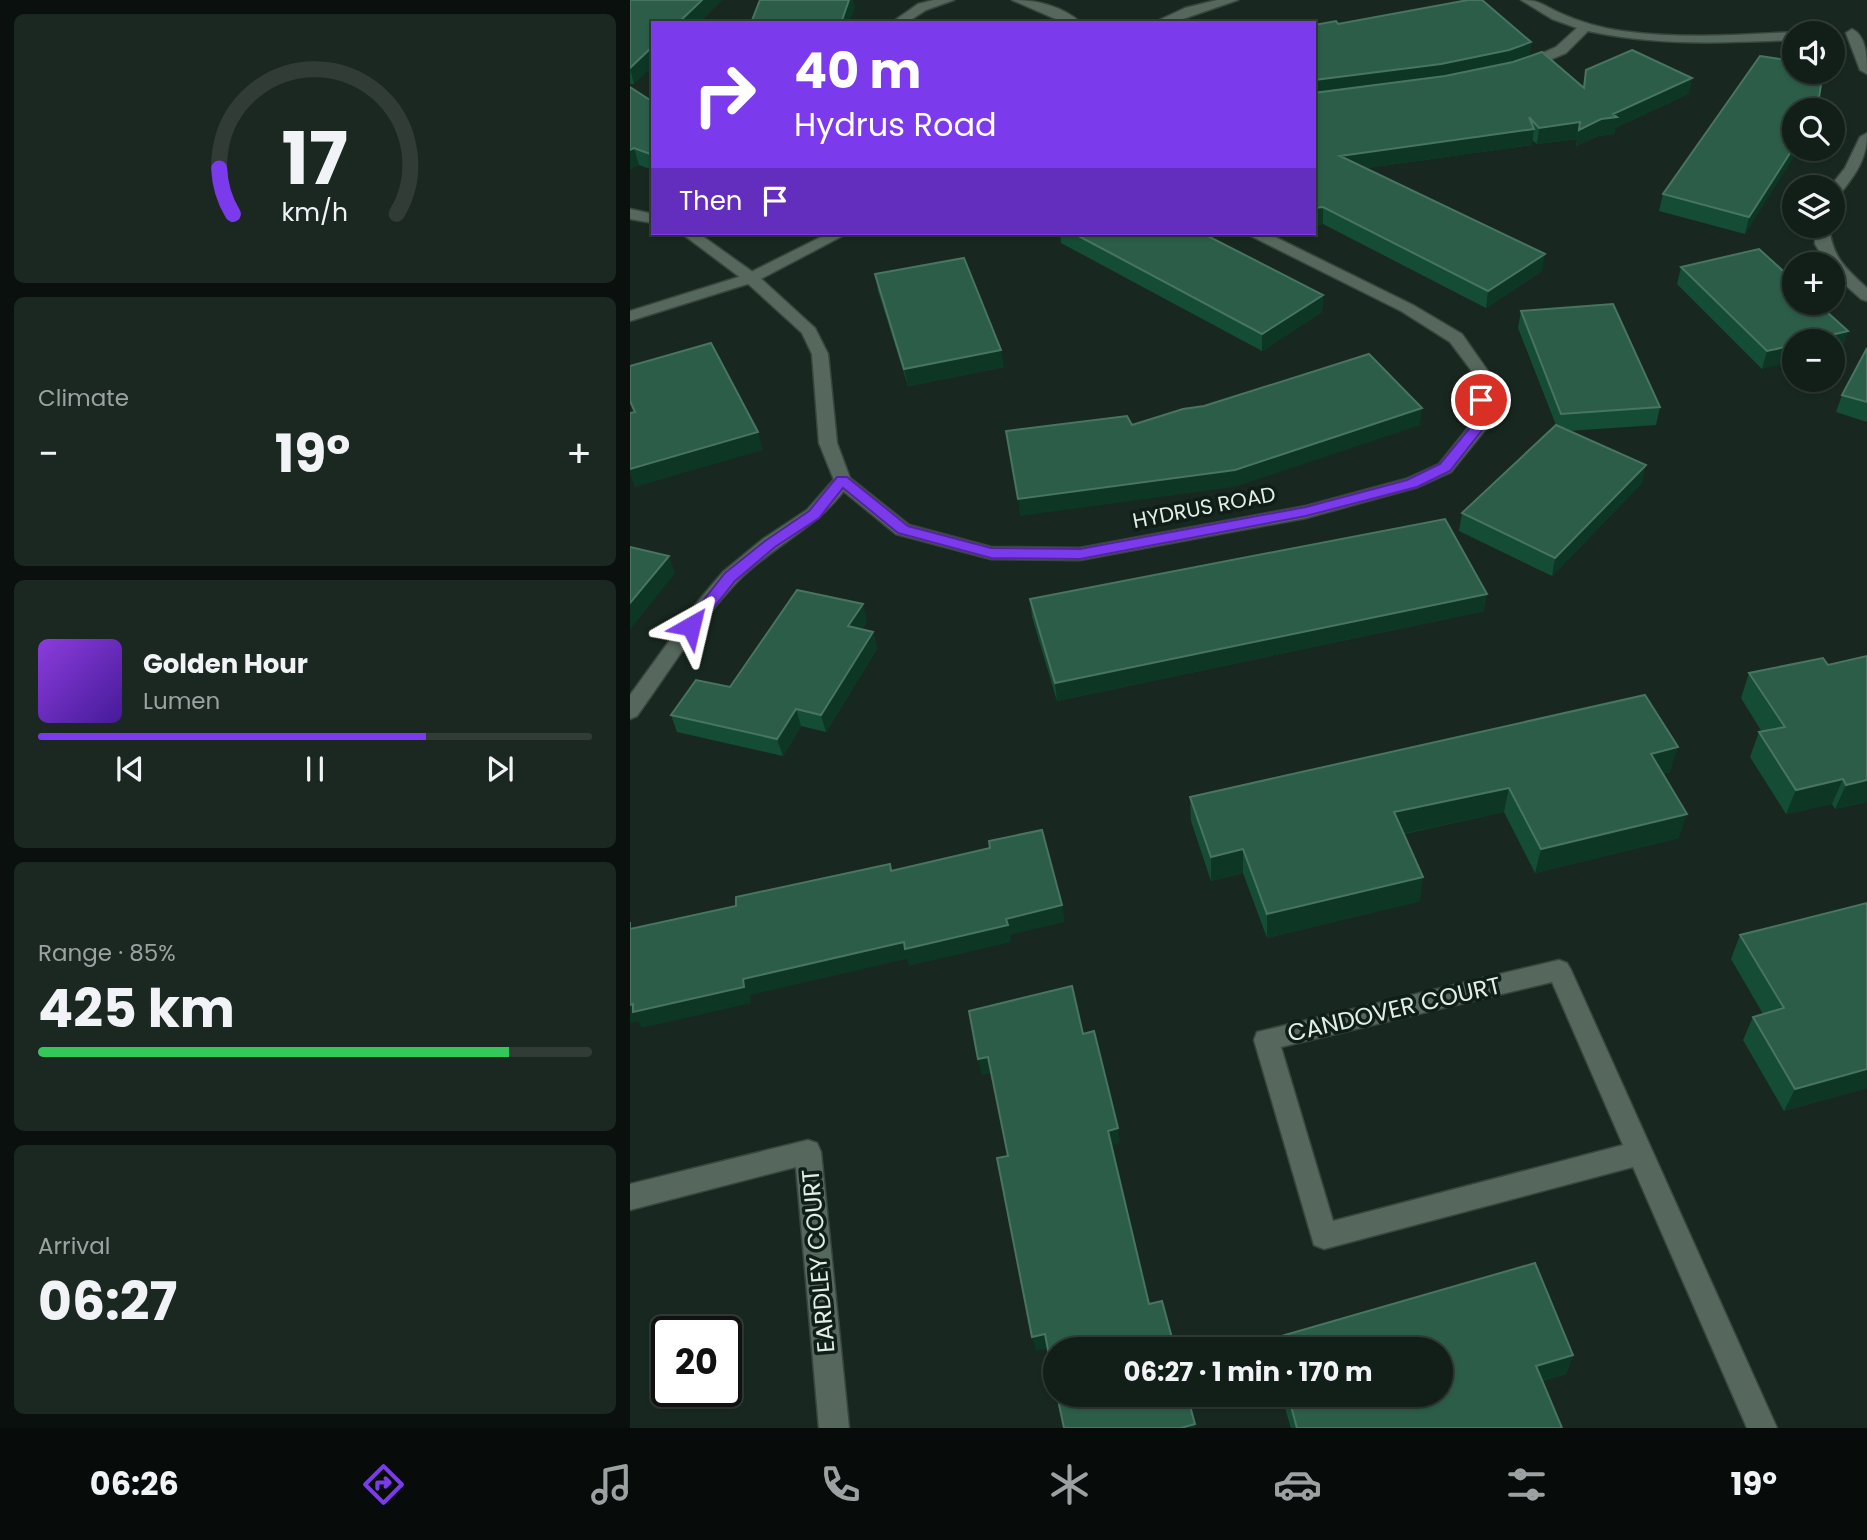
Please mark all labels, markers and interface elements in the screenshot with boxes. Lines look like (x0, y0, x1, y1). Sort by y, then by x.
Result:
map controls (1782, 21, 1845, 392)
button: sound (1782, 21, 1845, 84)
text: 40 m (794, 37, 921, 105)
icon: right (679, 49, 770, 140)
button: search (1782, 98, 1845, 161)
text: Hydrus Road (794, 102, 997, 147)
text: 17 (282, 109, 348, 210)
button: layers (1782, 175, 1845, 238)
icon: arrive (756, 182, 794, 220)
text: Then (679, 183, 742, 219)
text: km/h (282, 195, 348, 230)
button: + (1782, 252, 1845, 315)
button: − (1782, 329, 1845, 392)
pin (1451, 370, 1511, 430)
icon: arrive (1462, 381, 1500, 419)
text: Climate (38, 382, 129, 414)
text: 19° (275, 417, 350, 490)
text: − (38, 427, 59, 480)
text: + (566, 427, 592, 480)
street label: HYDRUS ROAD (1130, 479, 1278, 535)
position arrow (654, 589, 728, 663)
text: Golden Hour (143, 646, 308, 682)
text: Lumen (143, 685, 220, 717)
icon: previous (111, 750, 149, 788)
icon: pause (296, 750, 334, 788)
icon: next (481, 750, 519, 788)
text: Range · 85% (38, 937, 176, 969)
street label: CANDOVER COURT (1284, 968, 1504, 1050)
text: 425 km (38, 972, 235, 1045)
street label: EARDLEY COURT (794, 1168, 842, 1354)
text: Arrival (38, 1230, 110, 1262)
text: 06:27 (38, 1265, 177, 1338)
speed limit sign: 20 (651, 1316, 742, 1407)
text: 06:27 · 1 min · 170 m (1124, 1354, 1372, 1390)
icon: directions (359, 1460, 408, 1509)
icon: music (587, 1460, 636, 1509)
icon: phone (816, 1460, 865, 1509)
icon: climate (1045, 1460, 1094, 1509)
icon: car (1273, 1460, 1322, 1509)
icon: filters (1502, 1460, 1551, 1509)
text: 06:26 (90, 1461, 179, 1506)
text: 19° (1731, 1461, 1777, 1506)

